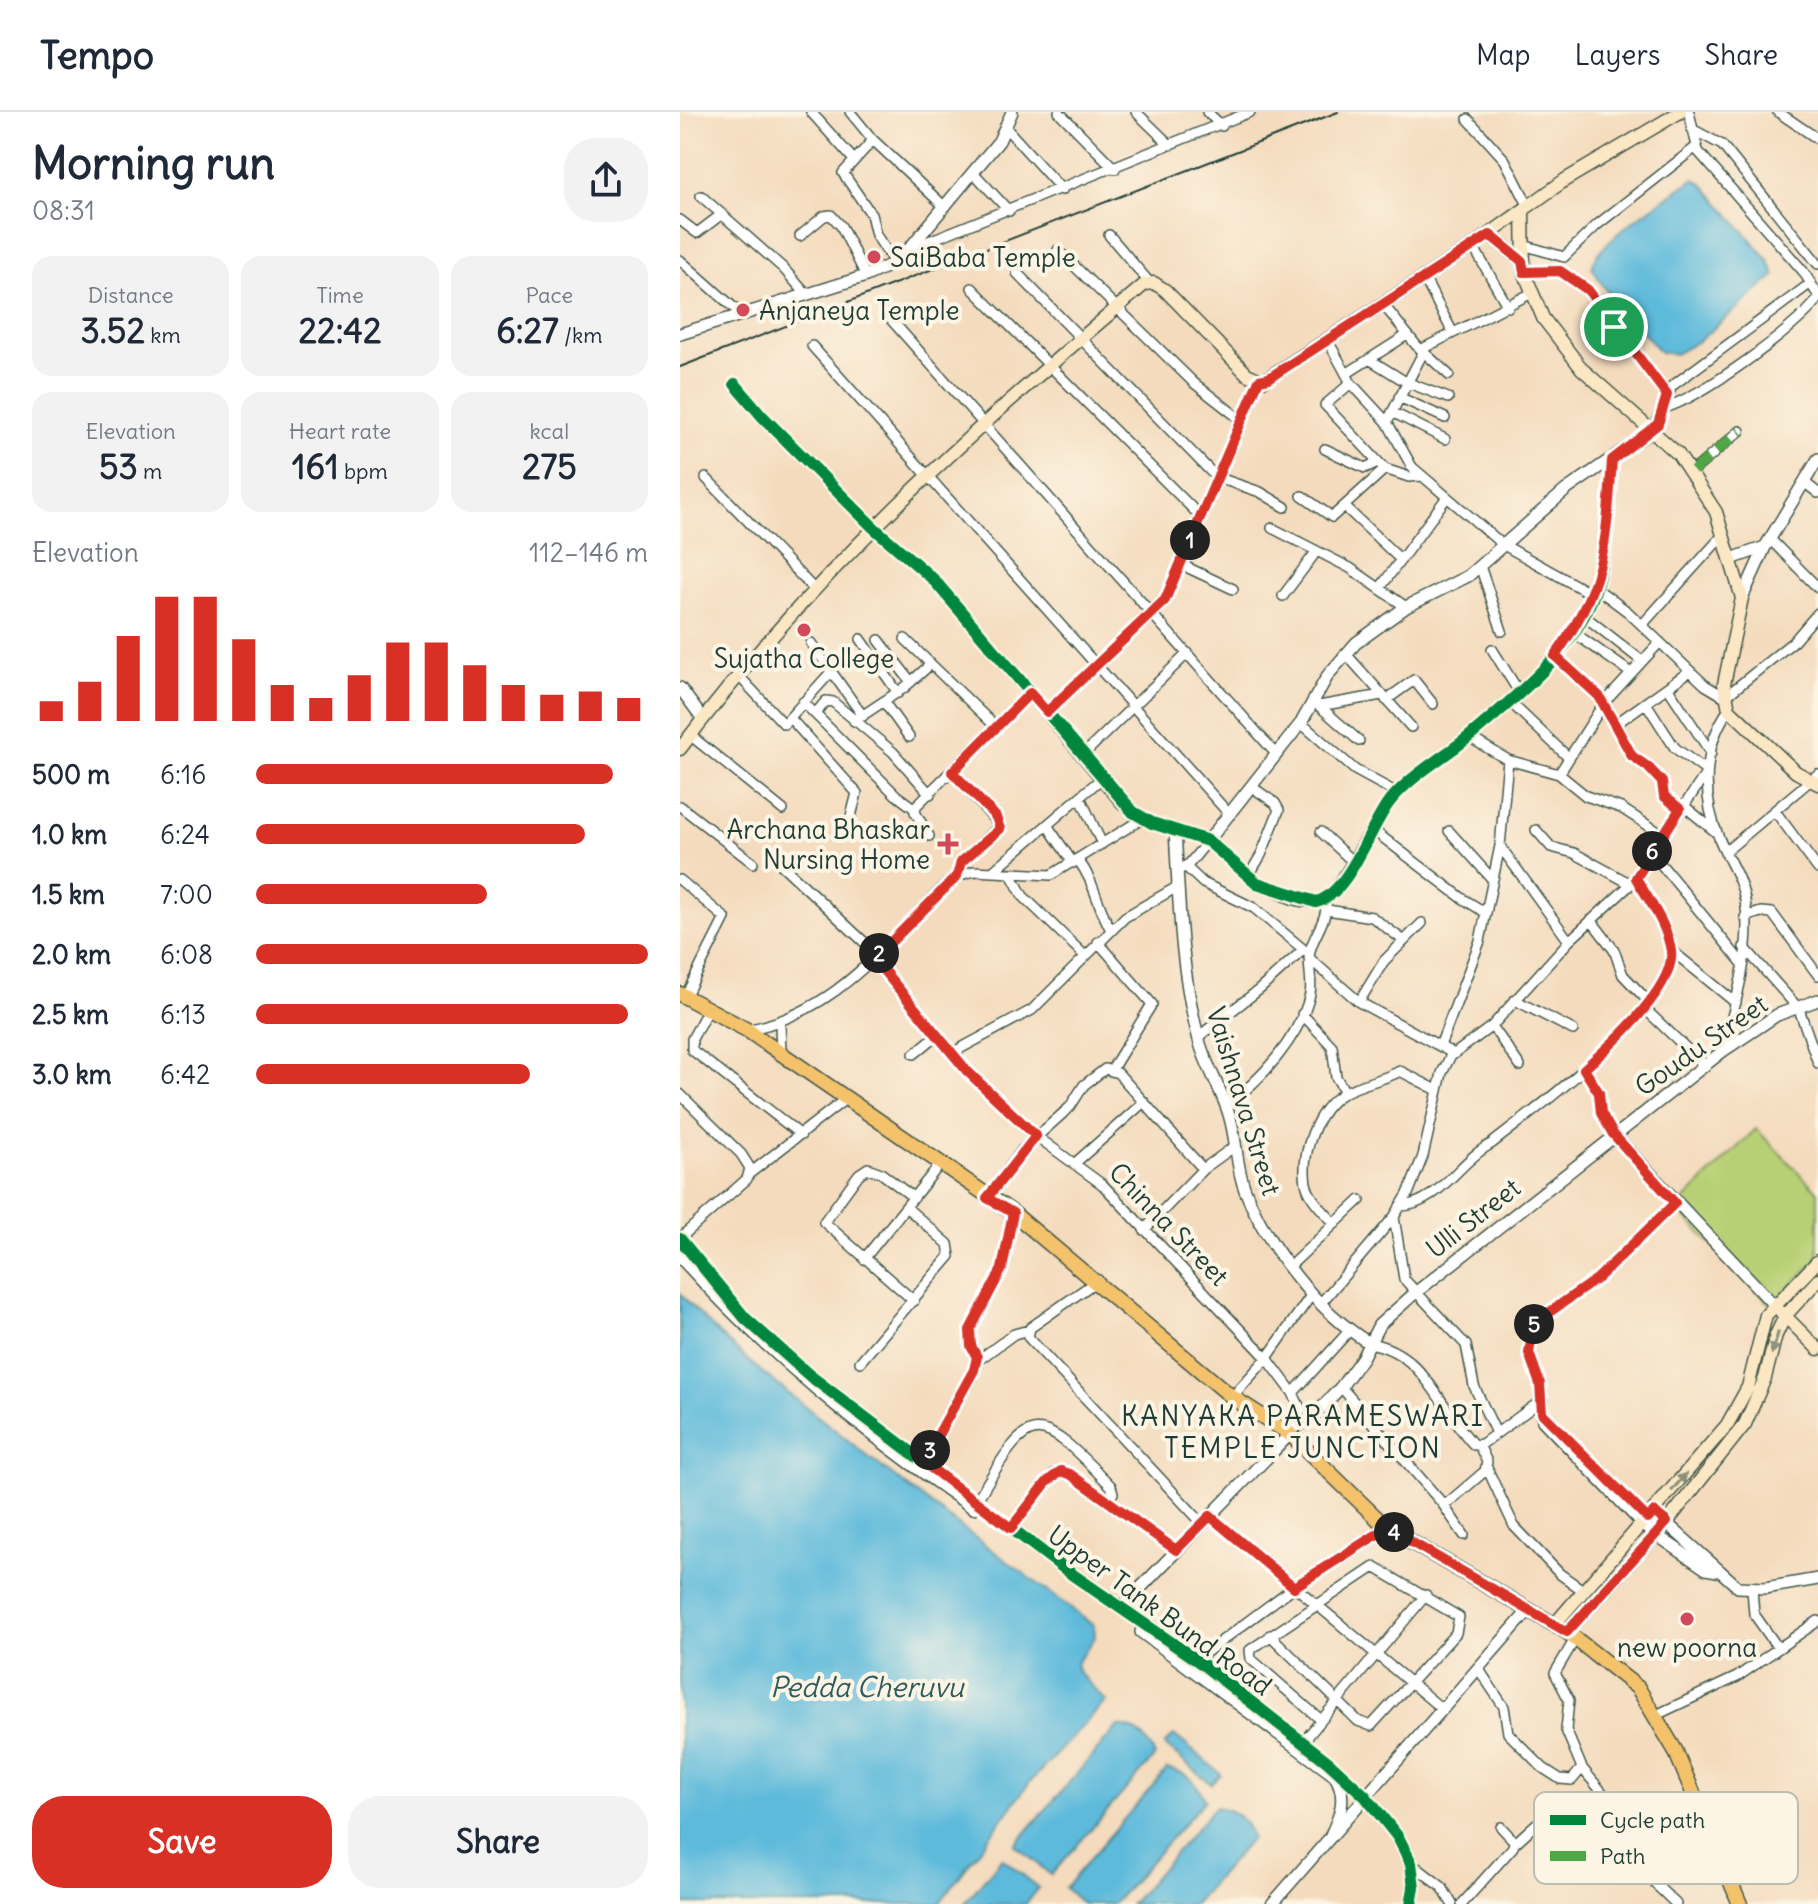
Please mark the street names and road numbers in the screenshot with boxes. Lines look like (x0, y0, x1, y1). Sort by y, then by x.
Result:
street label: Goudu Street (1628, 987, 1774, 1103)
street label: Vaishnava Street (1200, 1003, 1288, 1200)
street label: Chinna Street (1102, 1156, 1236, 1293)
street label: Ulli Street (1419, 1171, 1527, 1265)
street label: Upper Tank Bund Road (1042, 1518, 1278, 1702)

